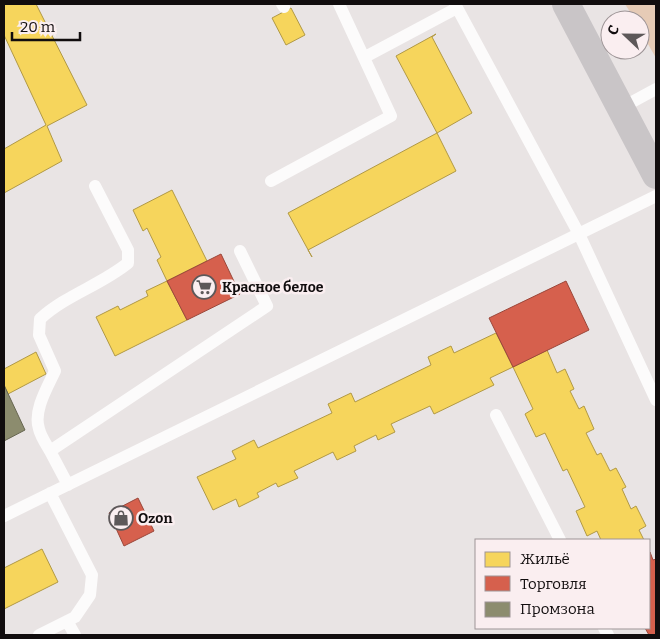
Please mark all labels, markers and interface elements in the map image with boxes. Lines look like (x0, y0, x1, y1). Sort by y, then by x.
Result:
scale bar (12, 10, 80, 42)
north arrow (600, 10, 650, 60)
text: 20 m (20, 18, 56, 36)
text: С (604, 23, 623, 38)
supermarket icon: Красное белое (191, 274, 217, 300)
place label: Красное белое (222, 279, 324, 296)
shop icon: Ozon (108, 505, 134, 531)
place label: Ozon (138, 510, 172, 527)
legend (475, 539, 650, 629)
text: Жильё (520, 550, 570, 568)
text: Торговля (520, 575, 587, 593)
text: Промзона (520, 600, 595, 618)

